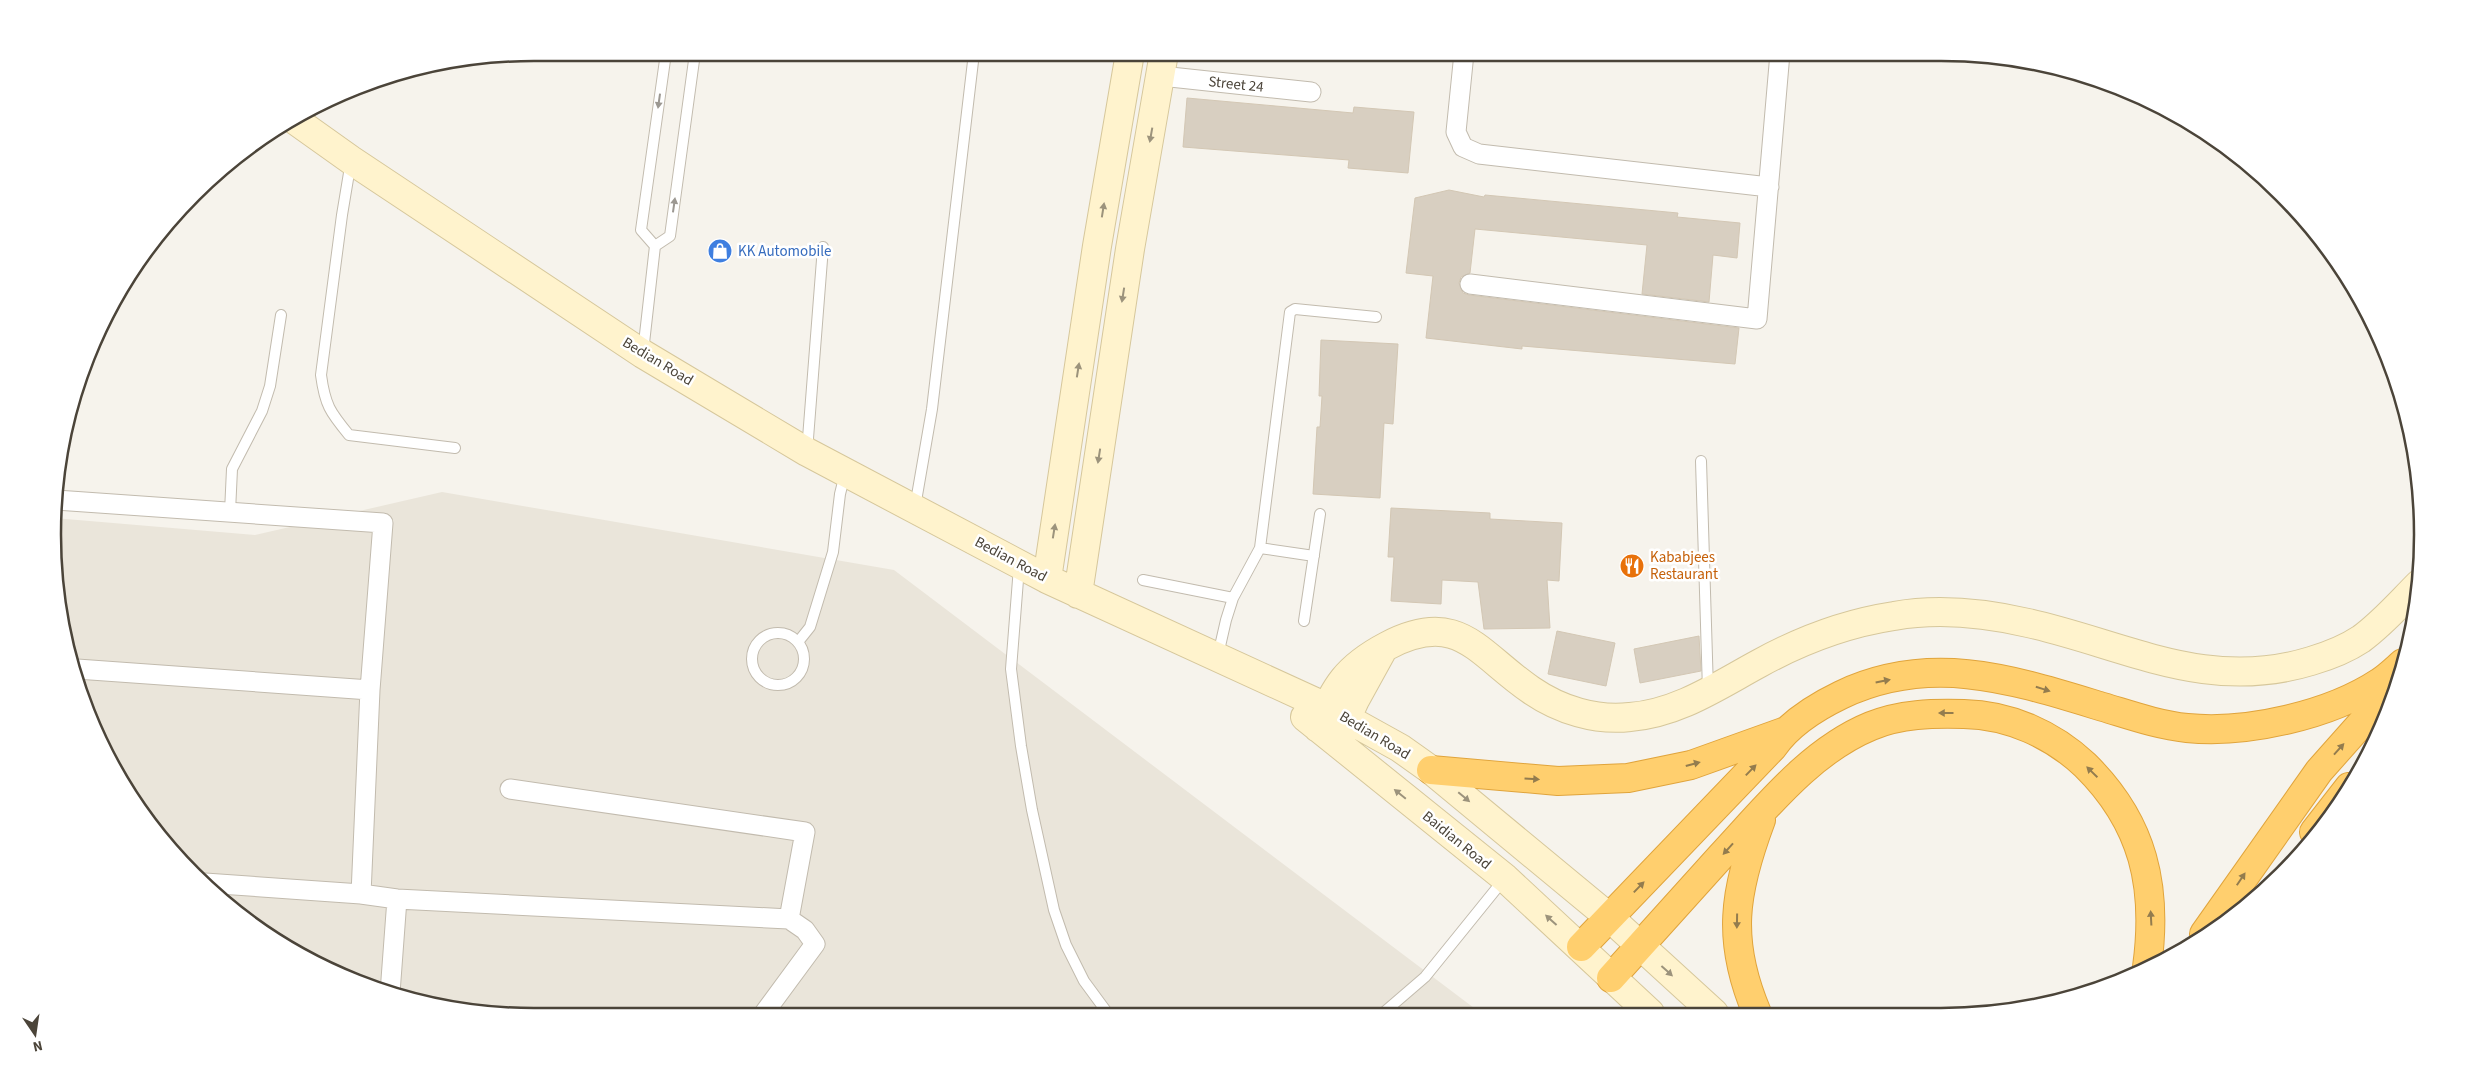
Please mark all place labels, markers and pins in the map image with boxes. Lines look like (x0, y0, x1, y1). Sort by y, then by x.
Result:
shop icon: KK Automobile (707, 238, 733, 264)
place label: KK Automobile (738, 241, 831, 262)
place label: Kababjees Restaurant (1650, 547, 1718, 585)
restaurant icon: Kababjees Restaurant (1619, 553, 1645, 579)

